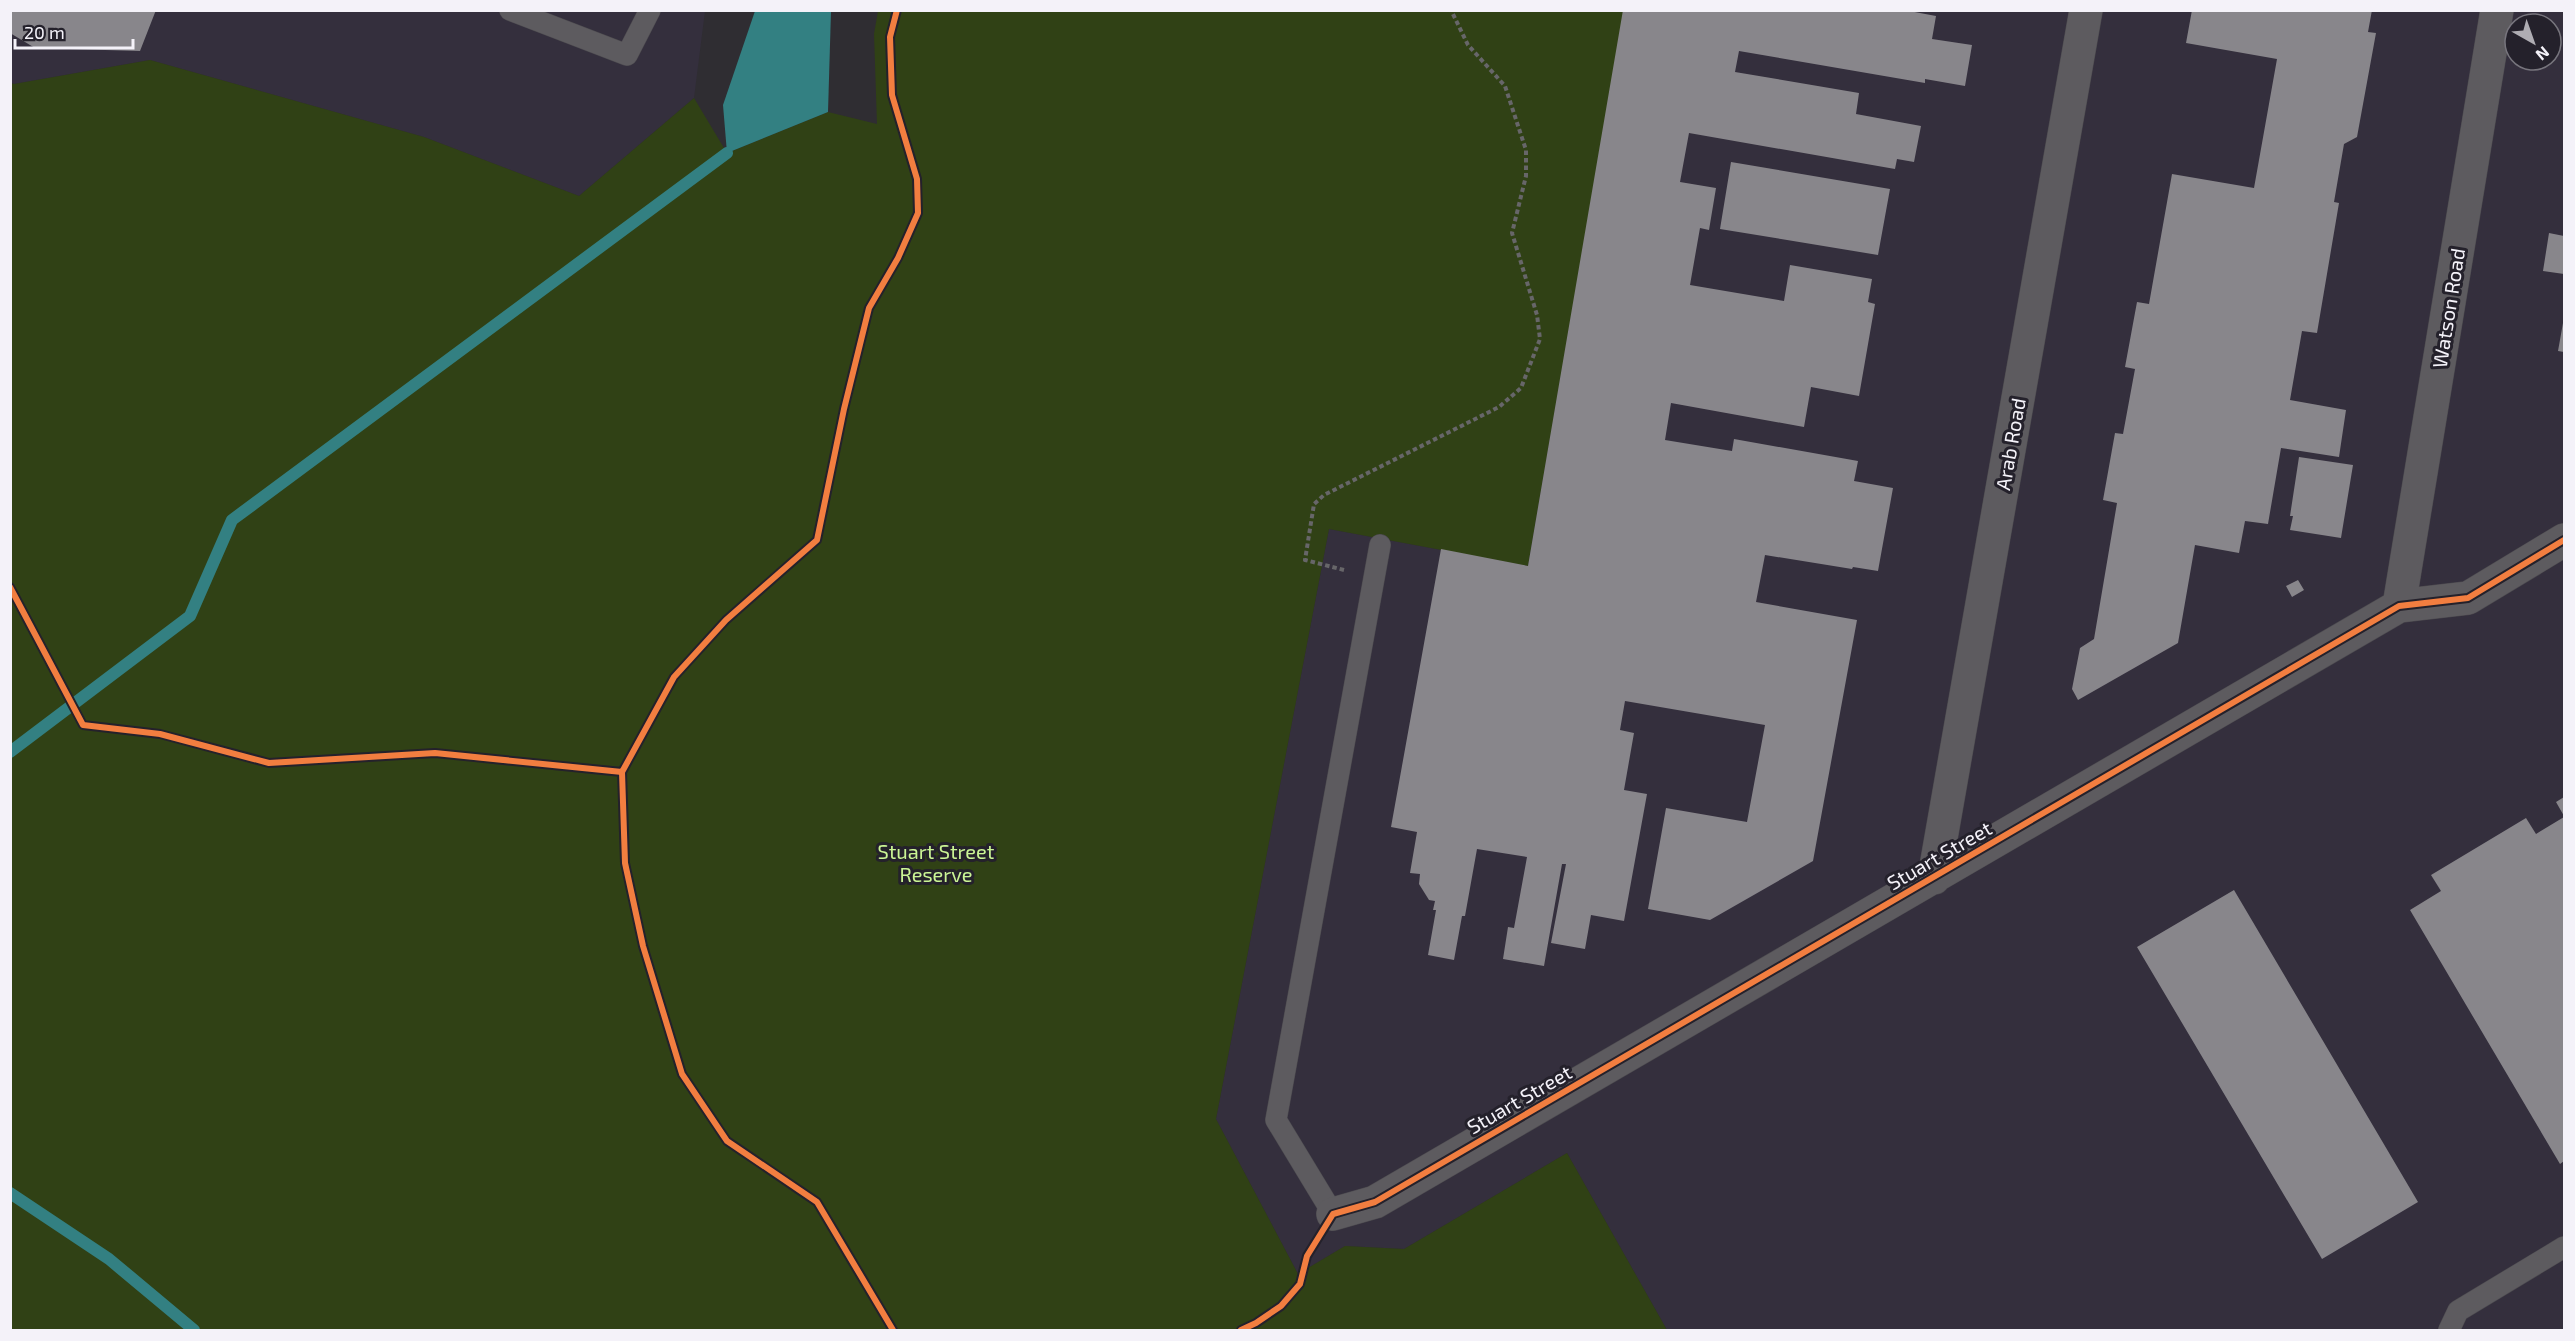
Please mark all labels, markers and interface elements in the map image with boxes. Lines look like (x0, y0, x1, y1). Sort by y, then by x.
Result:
scale bar (15, 12, 134, 50)
north arrow (2503, 12, 2563, 72)
text: 20 m (24, 21, 65, 43)
text: N (2532, 43, 2553, 65)
street label: Watson Road (2427, 246, 2469, 370)
street label: Arab Road (1990, 396, 2030, 492)
street label: Stuart Street (1882, 815, 1996, 895)
park label: Stuart Street Reserve (878, 839, 995, 886)
street label: Stuart Street (1462, 1059, 1576, 1139)

